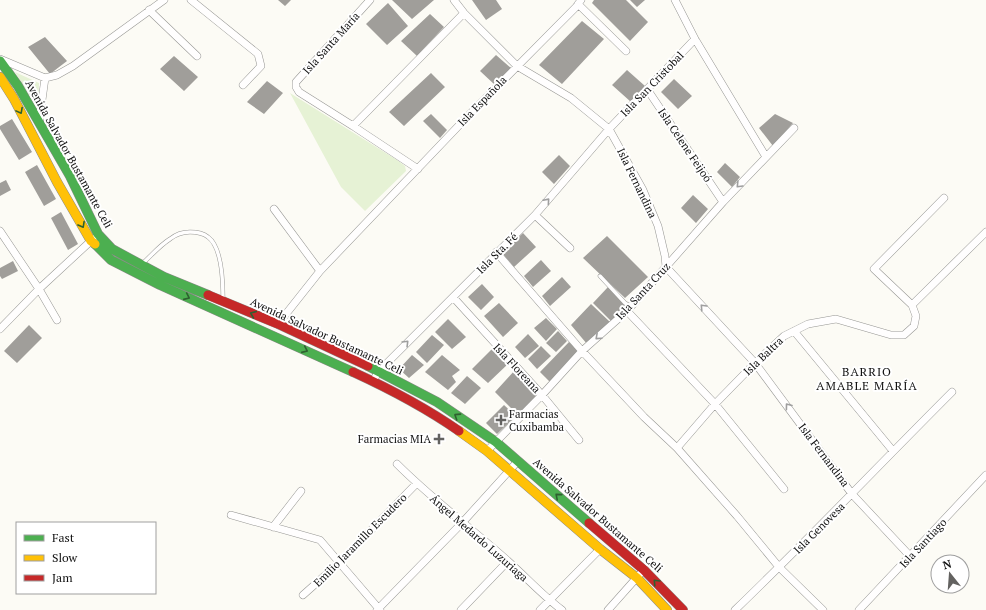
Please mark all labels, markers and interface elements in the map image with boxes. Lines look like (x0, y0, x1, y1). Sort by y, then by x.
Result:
street label: Isla Santa María (299, 9, 363, 77)
street label: Isla San Cristobal (617, 48, 687, 120)
street label: Isla Española (455, 73, 510, 129)
street label: Avenida Salvador Bustamante Celi (22, 78, 116, 230)
street label: Isla Celene Feijoó (655, 105, 715, 185)
one-way arrow (15, 107, 23, 114)
street label: Isla Fernandina (614, 146, 660, 221)
one-way arrow (736, 180, 744, 188)
one-way arrow (542, 198, 549, 206)
one-way arrow (77, 221, 84, 228)
street label: Isla Sta. Fé (473, 229, 521, 277)
street label: Isla Santa Cruz (613, 259, 673, 323)
one-way arrow (183, 292, 190, 300)
street label: Avenida Salvador Bustamante Celi (248, 294, 406, 378)
one-way arrow (701, 305, 708, 312)
one-way arrow (250, 311, 258, 319)
one-way arrow (595, 332, 603, 339)
street label: Isla Baltra (740, 333, 786, 378)
street label: Isla Floreana (490, 340, 544, 396)
one-way arrow (401, 341, 409, 348)
one-way arrow (301, 345, 308, 353)
district label: BARRIO AMABLE MARÍA (816, 364, 918, 393)
one-way arrow (785, 404, 792, 411)
place label: Farmacias Cuxibamba (509, 407, 564, 434)
one-way arrow (454, 413, 461, 420)
marker: Farmacias Cuxibamba (496, 415, 506, 425)
street label: Isla Fernandina (796, 420, 853, 490)
place label: Farmacias MIA (358, 432, 431, 446)
marker: Farmacias MIA (434, 434, 444, 444)
street label: Avenida Salvador Bustamante Celi (530, 455, 666, 575)
street label: Emilio Jaramillo Escudero (310, 490, 410, 590)
street label: Ángel Medardo Luzuriaga (427, 492, 531, 585)
one-way arrow (556, 494, 563, 501)
street label: Isla Genovesa (790, 499, 848, 557)
street label: Isla Santiago (896, 515, 950, 571)
legend (16, 522, 156, 594)
text: Fast (52, 530, 75, 545)
text: Slow (52, 550, 78, 565)
north arrow (930, 554, 970, 594)
text: N (941, 556, 954, 572)
text: Jam (52, 570, 73, 585)
one-way arrow (653, 579, 661, 587)

